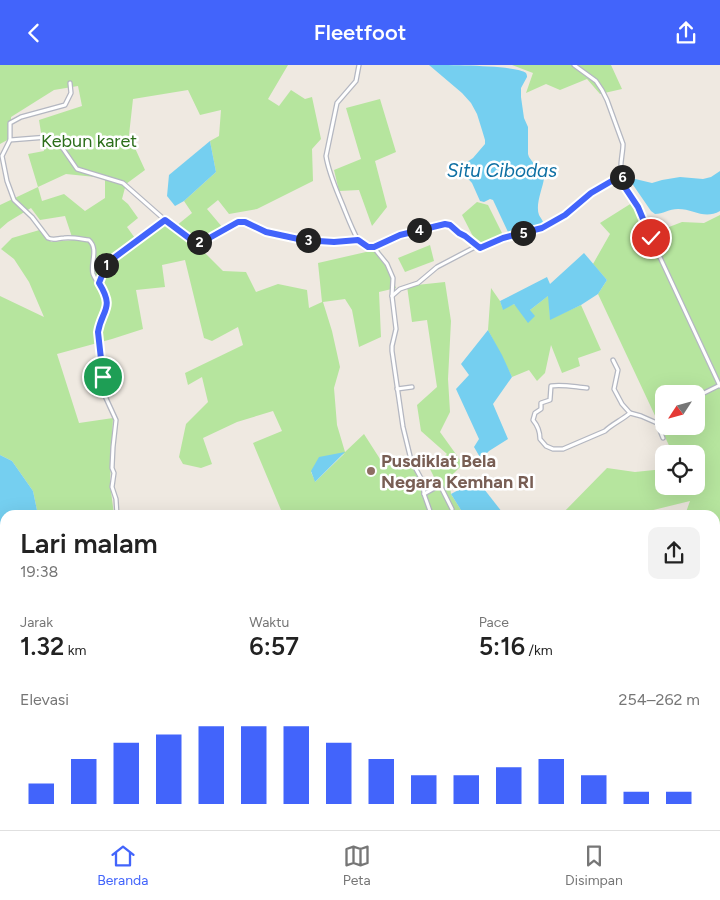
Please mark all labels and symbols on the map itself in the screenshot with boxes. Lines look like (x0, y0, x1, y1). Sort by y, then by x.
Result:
park label: Kebun karet (41, 130, 137, 152)
water label: Situ Cibodas (447, 159, 557, 182)
pin: 6 (610, 165, 634, 189)
pin: 4 (406, 217, 432, 243)
pin (630, 217, 672, 259)
pin: 5 (510, 221, 536, 245)
pin: 3 (296, 227, 320, 253)
pin: 2 (186, 229, 212, 255)
pin: 1 (94, 253, 118, 277)
pin (82, 356, 124, 398)
north arrow (655, 385, 705, 435)
place label: Pusdiklat Bela Negara Kemhan RI (381, 450, 534, 493)
marker: Pusdiklat Bela Negara Kemhan RI (365, 465, 377, 477)

